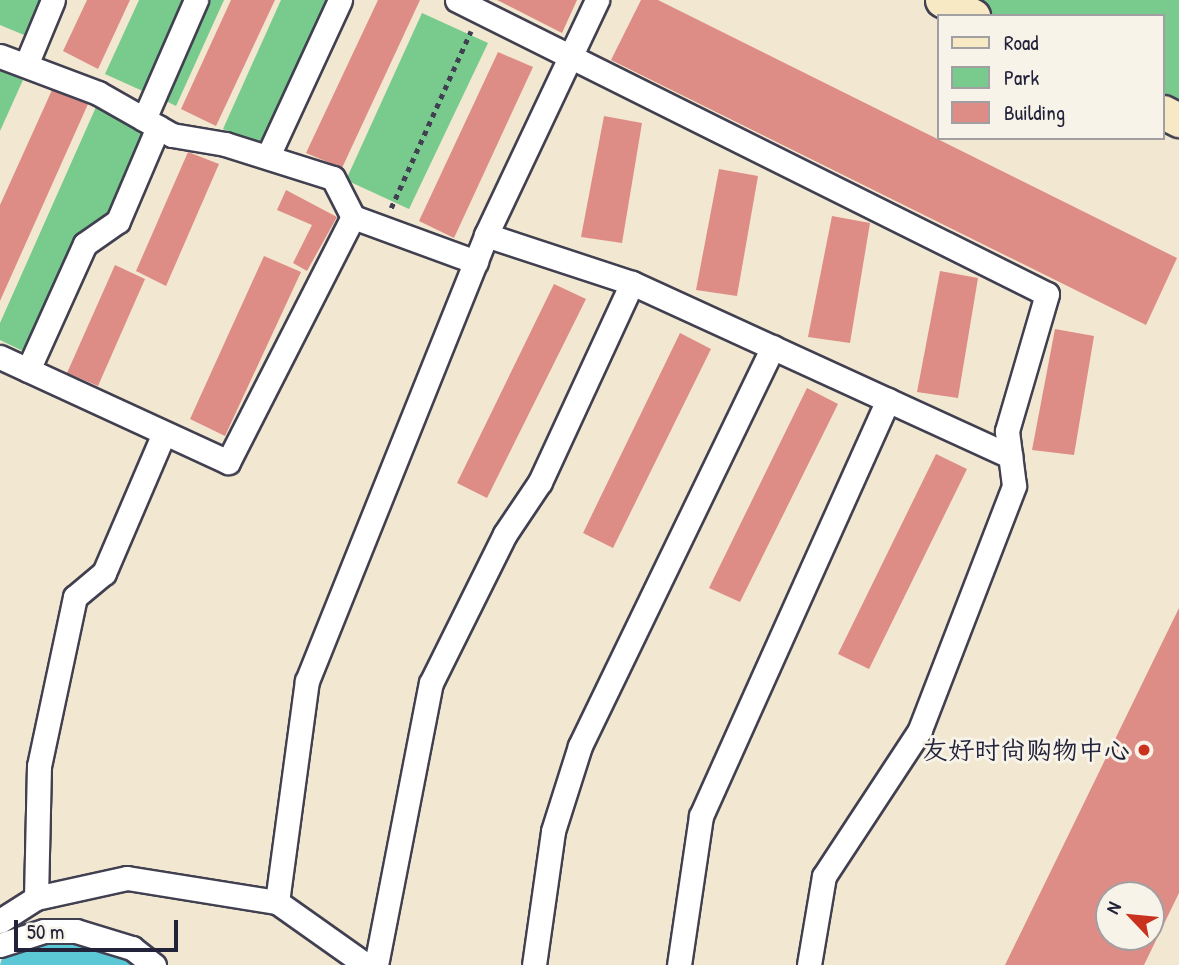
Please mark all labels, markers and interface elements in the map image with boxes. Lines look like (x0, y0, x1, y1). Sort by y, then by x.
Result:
legend (937, 14, 1165, 140)
text: Road (1004, 28, 1038, 57)
text: Park (1004, 63, 1039, 92)
text: Building (1004, 98, 1065, 127)
place label: 友好时尚购物中心 (922, 734, 1130, 766)
marker: 友好时尚购物中心 (1136, 742, 1152, 758)
north arrow (1095, 881, 1165, 951)
text: N (1099, 897, 1127, 918)
scale bar (18, 906, 182, 950)
text: 50 m (27, 917, 64, 946)

